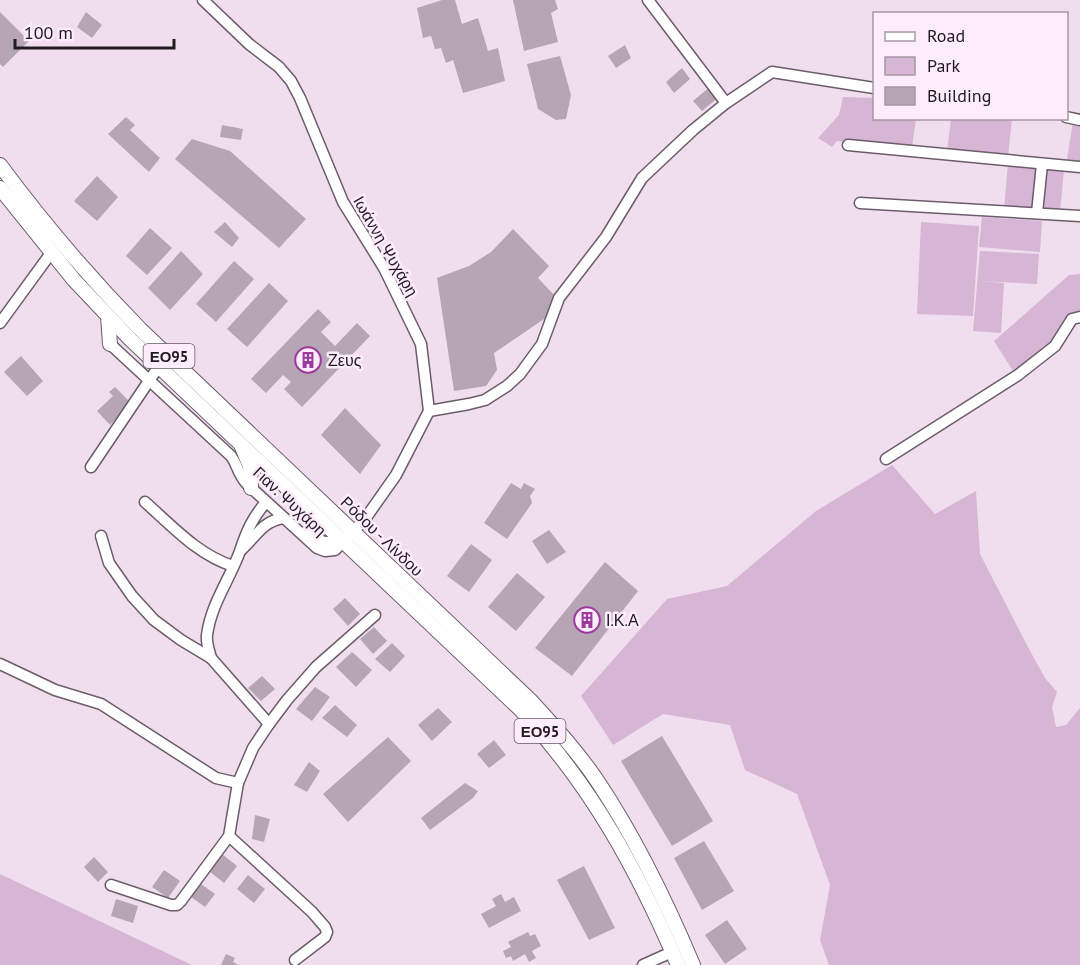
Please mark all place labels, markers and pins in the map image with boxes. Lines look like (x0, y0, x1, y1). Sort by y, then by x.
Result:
building icon: Ζευς (293, 345, 323, 375)
place label: Ζευς (328, 350, 362, 370)
building icon: Ι.Κ.Α (572, 605, 602, 635)
place label: Ι.Κ.Α (606, 610, 639, 630)

